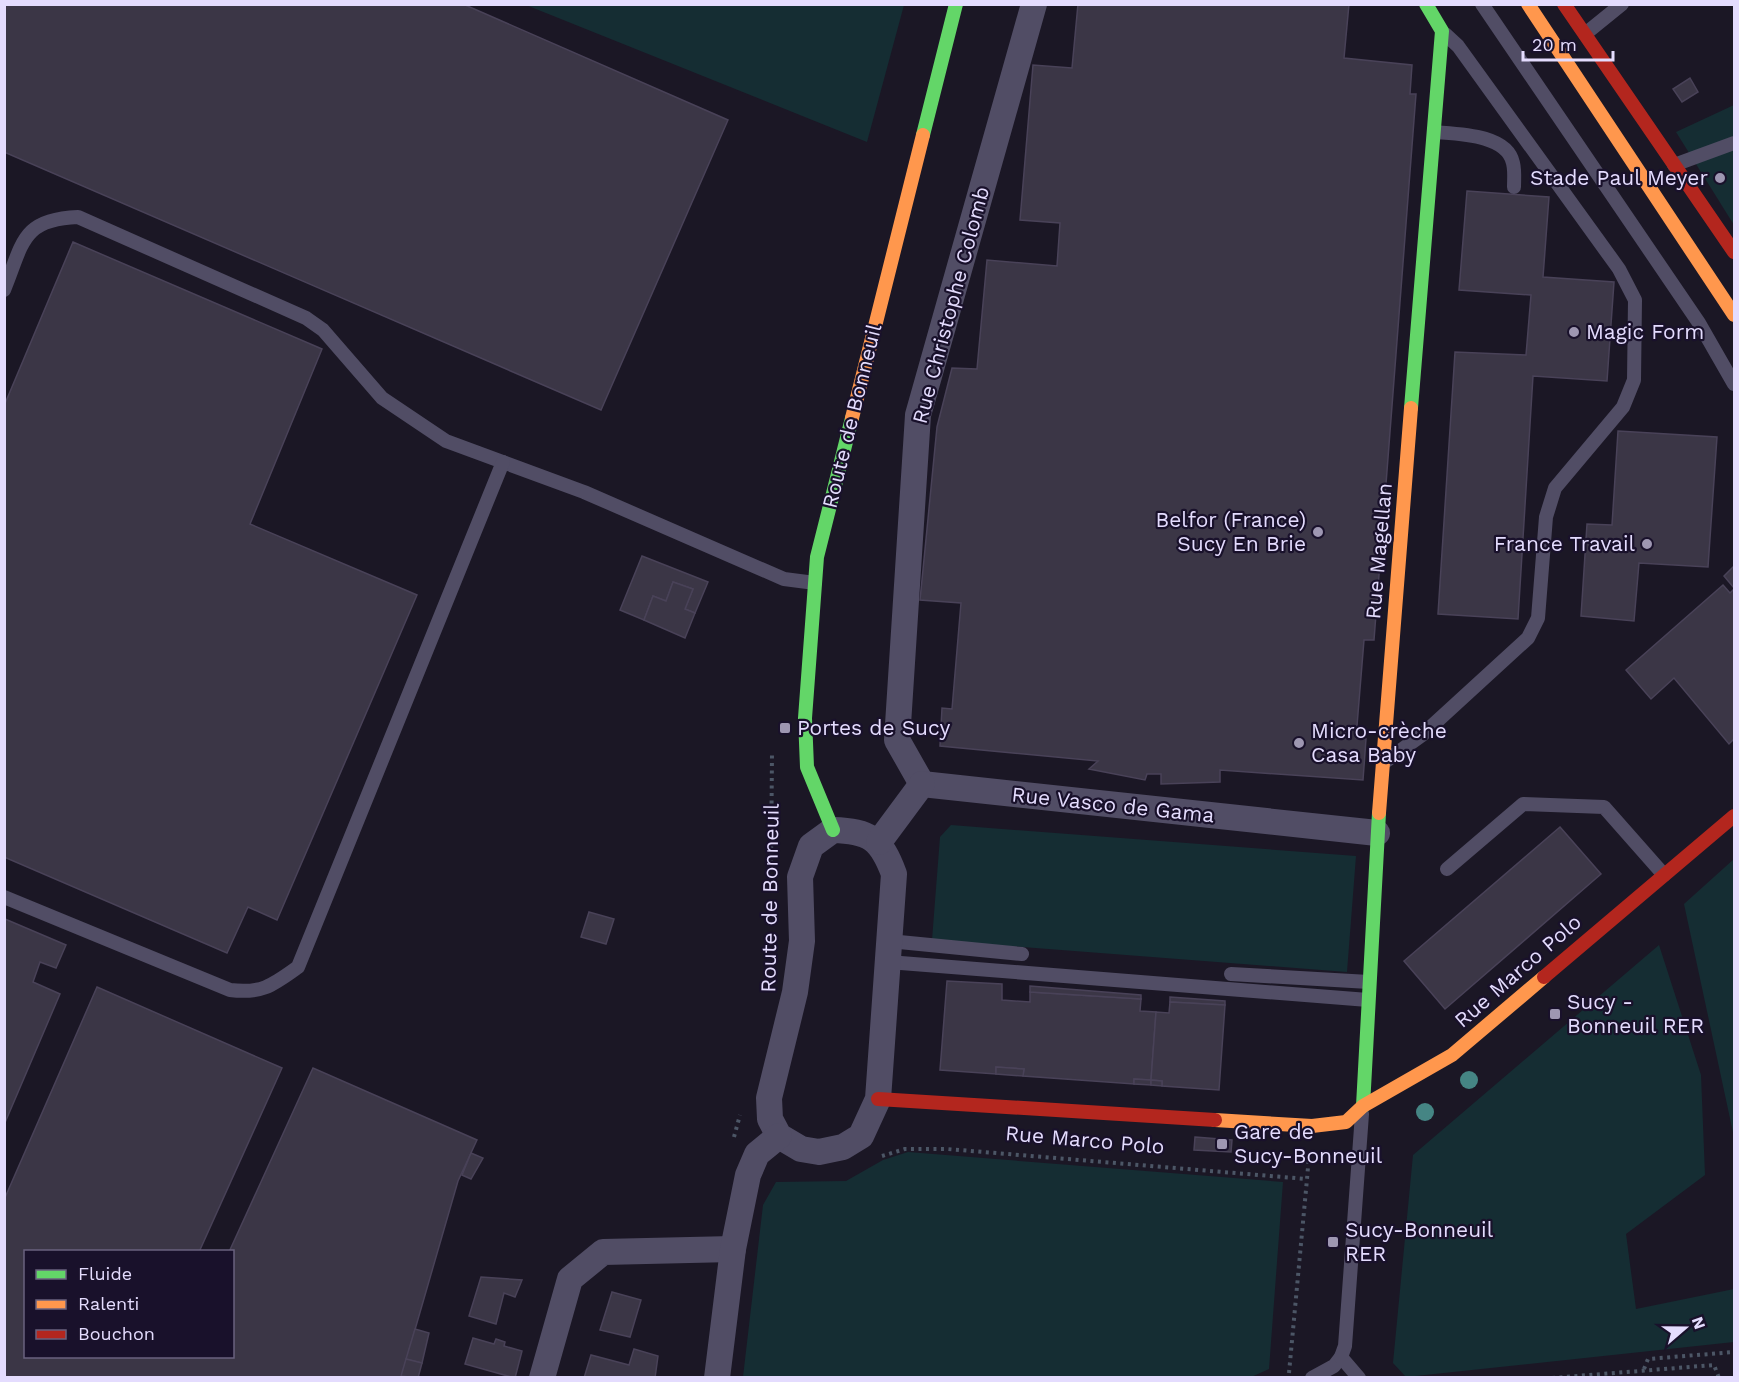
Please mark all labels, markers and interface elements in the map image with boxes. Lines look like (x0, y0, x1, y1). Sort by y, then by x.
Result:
scale bar (1523, 24, 1613, 62)
text: 20 m (1532, 34, 1577, 55)
place label: Stade Paul Meyer (1530, 165, 1708, 190)
marker: Stade Paul Meyer (1713, 171, 1727, 185)
street label: Rue Christophe Colomb (907, 183, 994, 426)
place label: Magic Form (1586, 319, 1704, 344)
street label: Route de Bonneuil (817, 321, 887, 511)
marker: Magic Form (1567, 325, 1581, 339)
street label: Rue Magellan (1360, 482, 1397, 620)
place label: Belfor (France) Sucy En Brie (1155, 507, 1306, 556)
marker: Belfor (France) Sucy En Brie (1311, 525, 1325, 539)
place label: France Travail (1494, 531, 1636, 556)
marker: France Travail (1640, 537, 1654, 551)
place label: Portes de Sucy (797, 715, 950, 740)
place label: Micro-crèche Casa Baby (1311, 718, 1447, 767)
marker: Portes de Sucy (778, 721, 792, 735)
marker: Micro-crèche Casa Baby (1292, 736, 1306, 750)
street label: Rue Vasco de Gama (1011, 781, 1216, 828)
street label: Route de Bonneuil (755, 803, 784, 993)
street label: Rue Marco Polo (1449, 909, 1586, 1032)
place label: Sucy - Bonneuil RER (1567, 989, 1704, 1038)
marker: Sucy - Bonneuil RER (1548, 1007, 1562, 1021)
place label: Gare de Sucy-Bonneuil (1234, 1119, 1383, 1168)
street label: Rue Marco Polo (1004, 1120, 1166, 1159)
marker: Gare de Sucy-Bonneuil (1215, 1137, 1229, 1151)
place label: Sucy-Bonneuil RER (1345, 1217, 1494, 1266)
marker: Sucy-Bonneuil RER (1326, 1235, 1340, 1249)
legend (24, 1250, 234, 1358)
text: Fluide (78, 1263, 132, 1284)
text: Ralenti (78, 1293, 139, 1314)
north arrow (1655, 1298, 1715, 1358)
text: N (1688, 1314, 1710, 1332)
text: Bouchon (78, 1323, 155, 1344)

